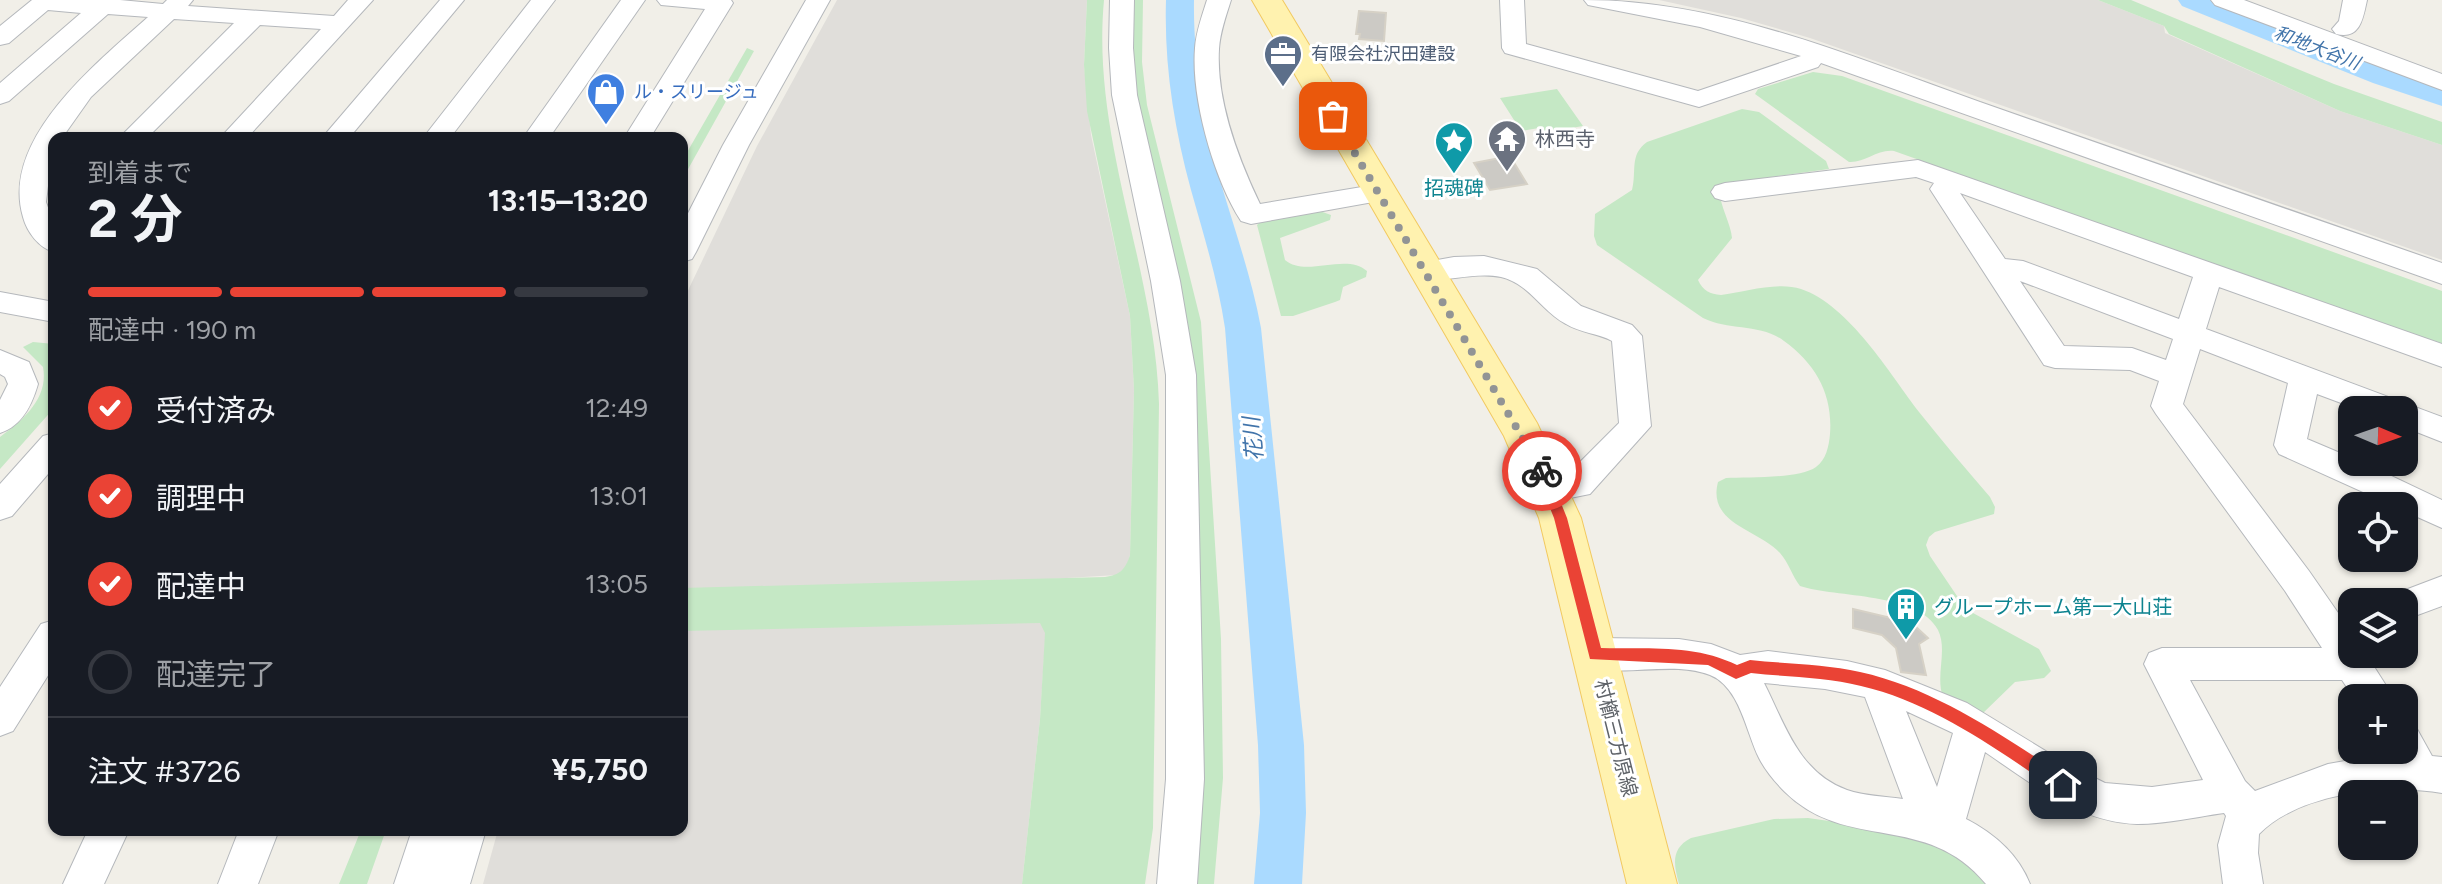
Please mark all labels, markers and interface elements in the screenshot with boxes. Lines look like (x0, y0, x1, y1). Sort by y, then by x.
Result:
water label: 和地大谷川 (2271, 22, 2365, 75)
office icon: 有限会社沢田建設 (1262, 33, 1304, 88)
place label: 有限会社沢田建設 (1311, 43, 1455, 65)
shop icon: ル・スリージュ (585, 71, 627, 126)
place label: ル・スリージュ (634, 81, 758, 103)
pin (1299, 82, 1367, 150)
icon: bag (1311, 94, 1355, 138)
temple icon: 林西寺 (1486, 118, 1528, 173)
place icon: 招魂碑 (1433, 120, 1475, 175)
place label: 林西寺 (1535, 127, 1595, 151)
text: 到着まで (88, 157, 192, 189)
place label: 招魂碑 (1424, 176, 1484, 200)
text: 13:15–13:20 (488, 182, 648, 219)
text: 2 分 (88, 188, 182, 250)
text: 配達中 · 190 m (88, 314, 256, 346)
icon: check (88, 386, 132, 430)
text: 受付済み (156, 392, 276, 429)
text: 12:49 (585, 392, 648, 424)
north arrow (2338, 396, 2418, 476)
map controls (2338, 396, 2418, 860)
water label: 花川 (1237, 414, 1268, 462)
courier (1502, 431, 1582, 511)
icon: bike (1520, 449, 1564, 493)
icon: check (88, 474, 132, 518)
text: 調理中 (156, 480, 246, 517)
text: 13:01 (589, 480, 648, 512)
button: locate (2338, 492, 2418, 572)
icon: check (88, 562, 132, 606)
text: 配達中 (156, 568, 246, 605)
text: 13:05 (585, 568, 648, 600)
building icon: グループホーム第一大山荘 (1885, 586, 1927, 641)
button: layers (2338, 588, 2418, 668)
place label: グループホーム第一大山荘 (1934, 595, 2172, 619)
text: 配達完了 (156, 656, 276, 693)
street label: 村櫛三方原線 (1590, 677, 1642, 799)
button: + (2338, 684, 2418, 764)
text: ¥5,750 (551, 751, 648, 788)
pin (2029, 751, 2097, 819)
text: 注文 #3726 (88, 753, 240, 790)
icon: home (2041, 763, 2085, 807)
button: − (2338, 780, 2418, 860)

